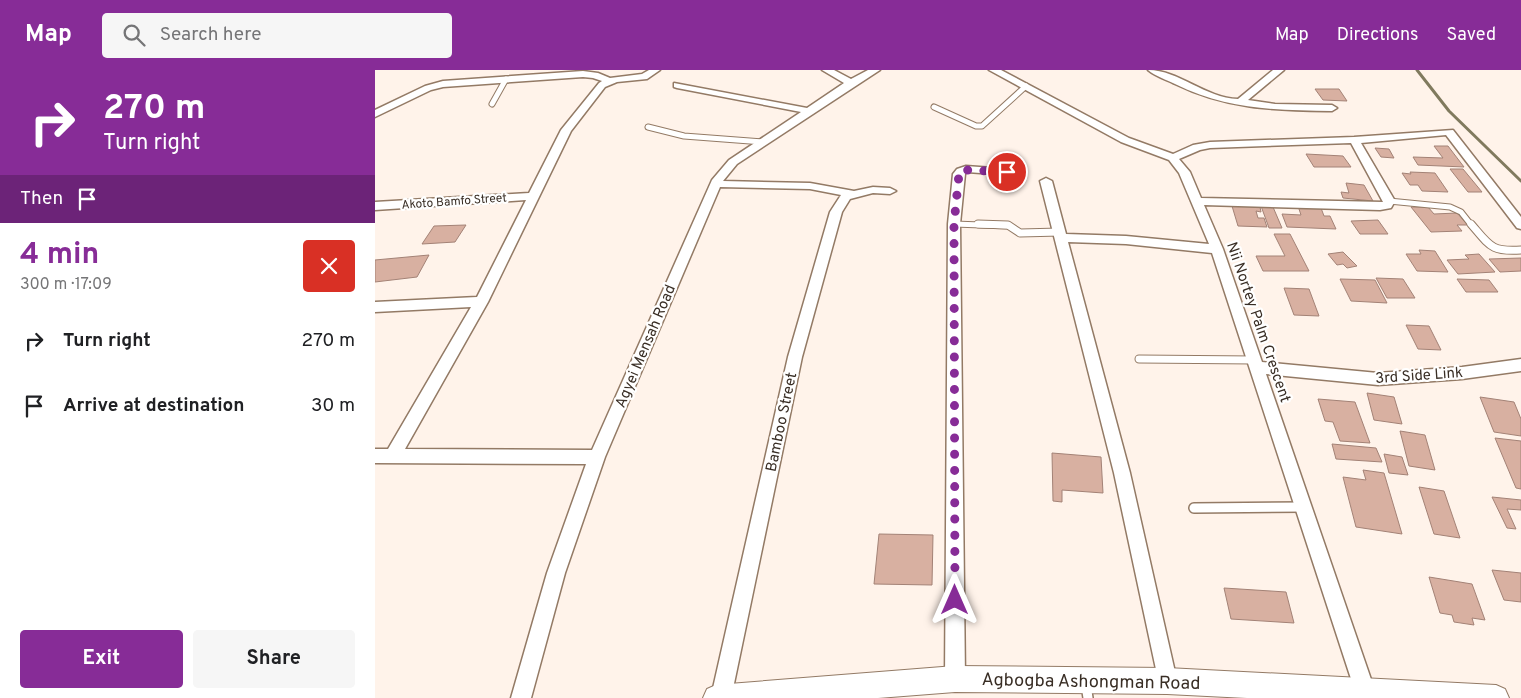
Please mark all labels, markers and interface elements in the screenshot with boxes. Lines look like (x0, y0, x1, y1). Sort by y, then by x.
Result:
search box (102, 13, 452, 58)
text: Map (25, 20, 72, 50)
icon: search (120, 21, 148, 49)
text: Search here (160, 23, 261, 47)
text: Map (1275, 24, 1309, 47)
text: Directions (1337, 24, 1419, 47)
text: Saved (1447, 24, 1496, 47)
text: 270 m (103, 87, 205, 131)
icon: right (20, 90, 85, 155)
text: Turn right (103, 130, 200, 157)
pin (986, 151, 1028, 193)
icon: arrive (993, 158, 1021, 186)
icon: arrive (73, 185, 101, 213)
text: Then (20, 187, 63, 211)
street label: Akoto Bamfo Street (401, 190, 507, 214)
text: 4 min (20, 237, 99, 274)
button: close (303, 240, 355, 292)
street label: Nii Nortey Palm Crescent (1221, 240, 1294, 405)
text: 300 m · 17:09 (20, 275, 112, 295)
street label: Agyei Mensah Road (612, 282, 681, 411)
icon: right (20, 327, 48, 355)
text: Turn right (63, 329, 151, 353)
text: 270 m (301, 329, 355, 353)
street label: 3rd Side Link (1375, 364, 1464, 389)
street label: Bamboo Street (763, 371, 802, 474)
icon: arrive (20, 392, 48, 420)
text: Arrive at destination (63, 394, 244, 418)
text: 30 m (311, 394, 355, 418)
position arrow (928, 573, 980, 625)
button: Exit (20, 630, 183, 688)
button: Share (193, 630, 355, 688)
street label: Agbogba Ashongman Road (981, 669, 1201, 696)

